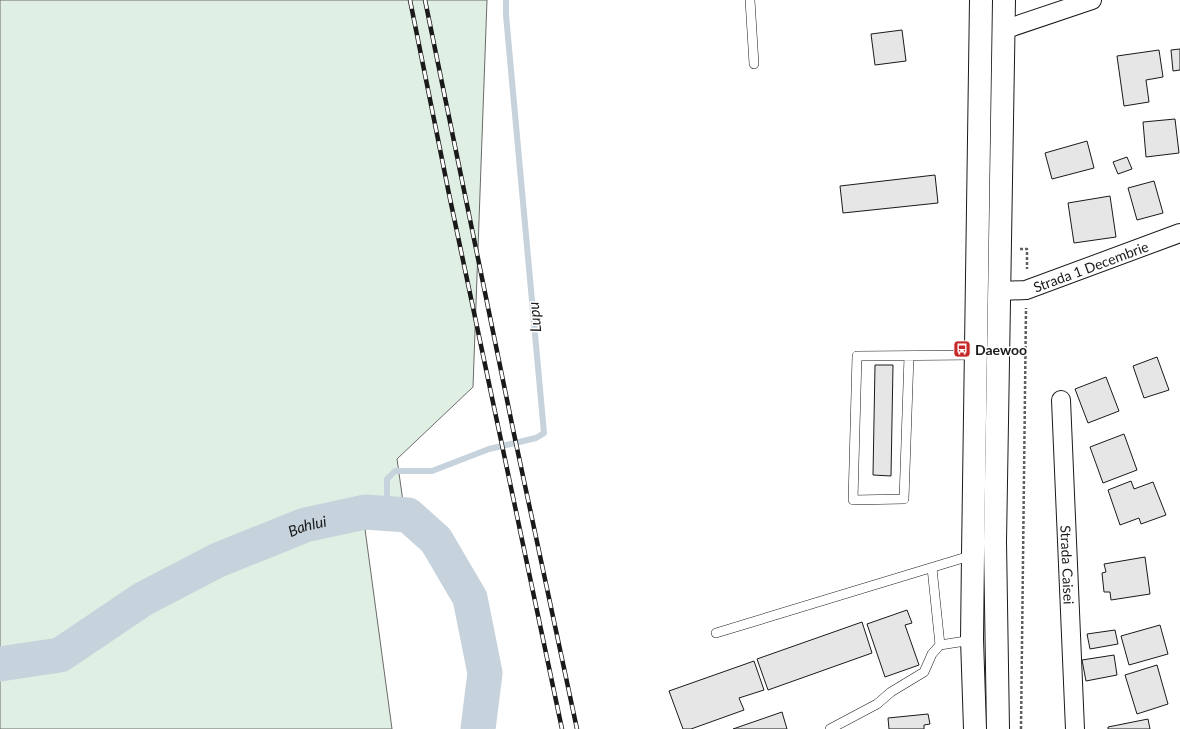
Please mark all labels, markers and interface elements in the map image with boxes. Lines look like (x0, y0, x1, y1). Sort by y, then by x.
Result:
street label: Strada 1 Decembrie (1031, 237, 1151, 295)
water label: Lupu (524, 301, 544, 333)
bus stop icon: Daewoo (952, 339, 972, 359)
place label: Daewoo (975, 341, 1027, 358)
water label: Bahlui (285, 512, 329, 540)
street label: Strada Caisei (1058, 525, 1078, 605)

